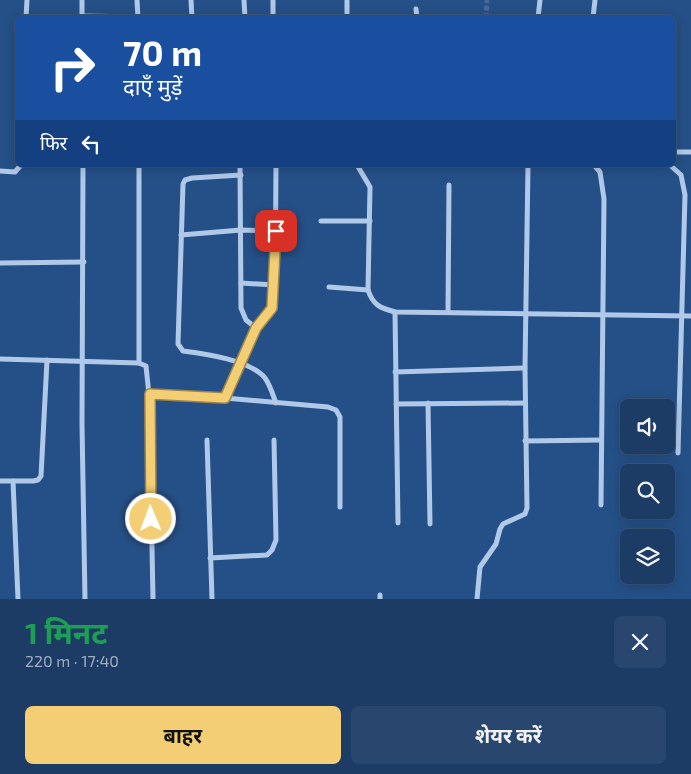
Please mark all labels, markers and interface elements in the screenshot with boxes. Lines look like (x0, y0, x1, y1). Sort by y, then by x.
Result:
text: 70 m (123, 31, 202, 73)
icon: right (40, 35, 105, 100)
text: दाएँ मुड़ें (123, 73, 182, 99)
icon: left (77, 130, 105, 158)
text: फिर (40, 131, 67, 154)
pin (255, 210, 297, 252)
icon: arrive (262, 217, 290, 245)
map controls (620, 399, 675, 584)
button: sound (620, 399, 675, 454)
button: search (620, 464, 675, 519)
position arrow (124, 492, 176, 544)
button: layers (620, 529, 675, 584)
text: 1 मिनट (25, 614, 107, 650)
button: close (614, 616, 666, 668)
text: 220 m · 17:40 (25, 651, 119, 670)
button: बाहर (25, 706, 341, 764)
button: शेयर करें (351, 706, 666, 764)

